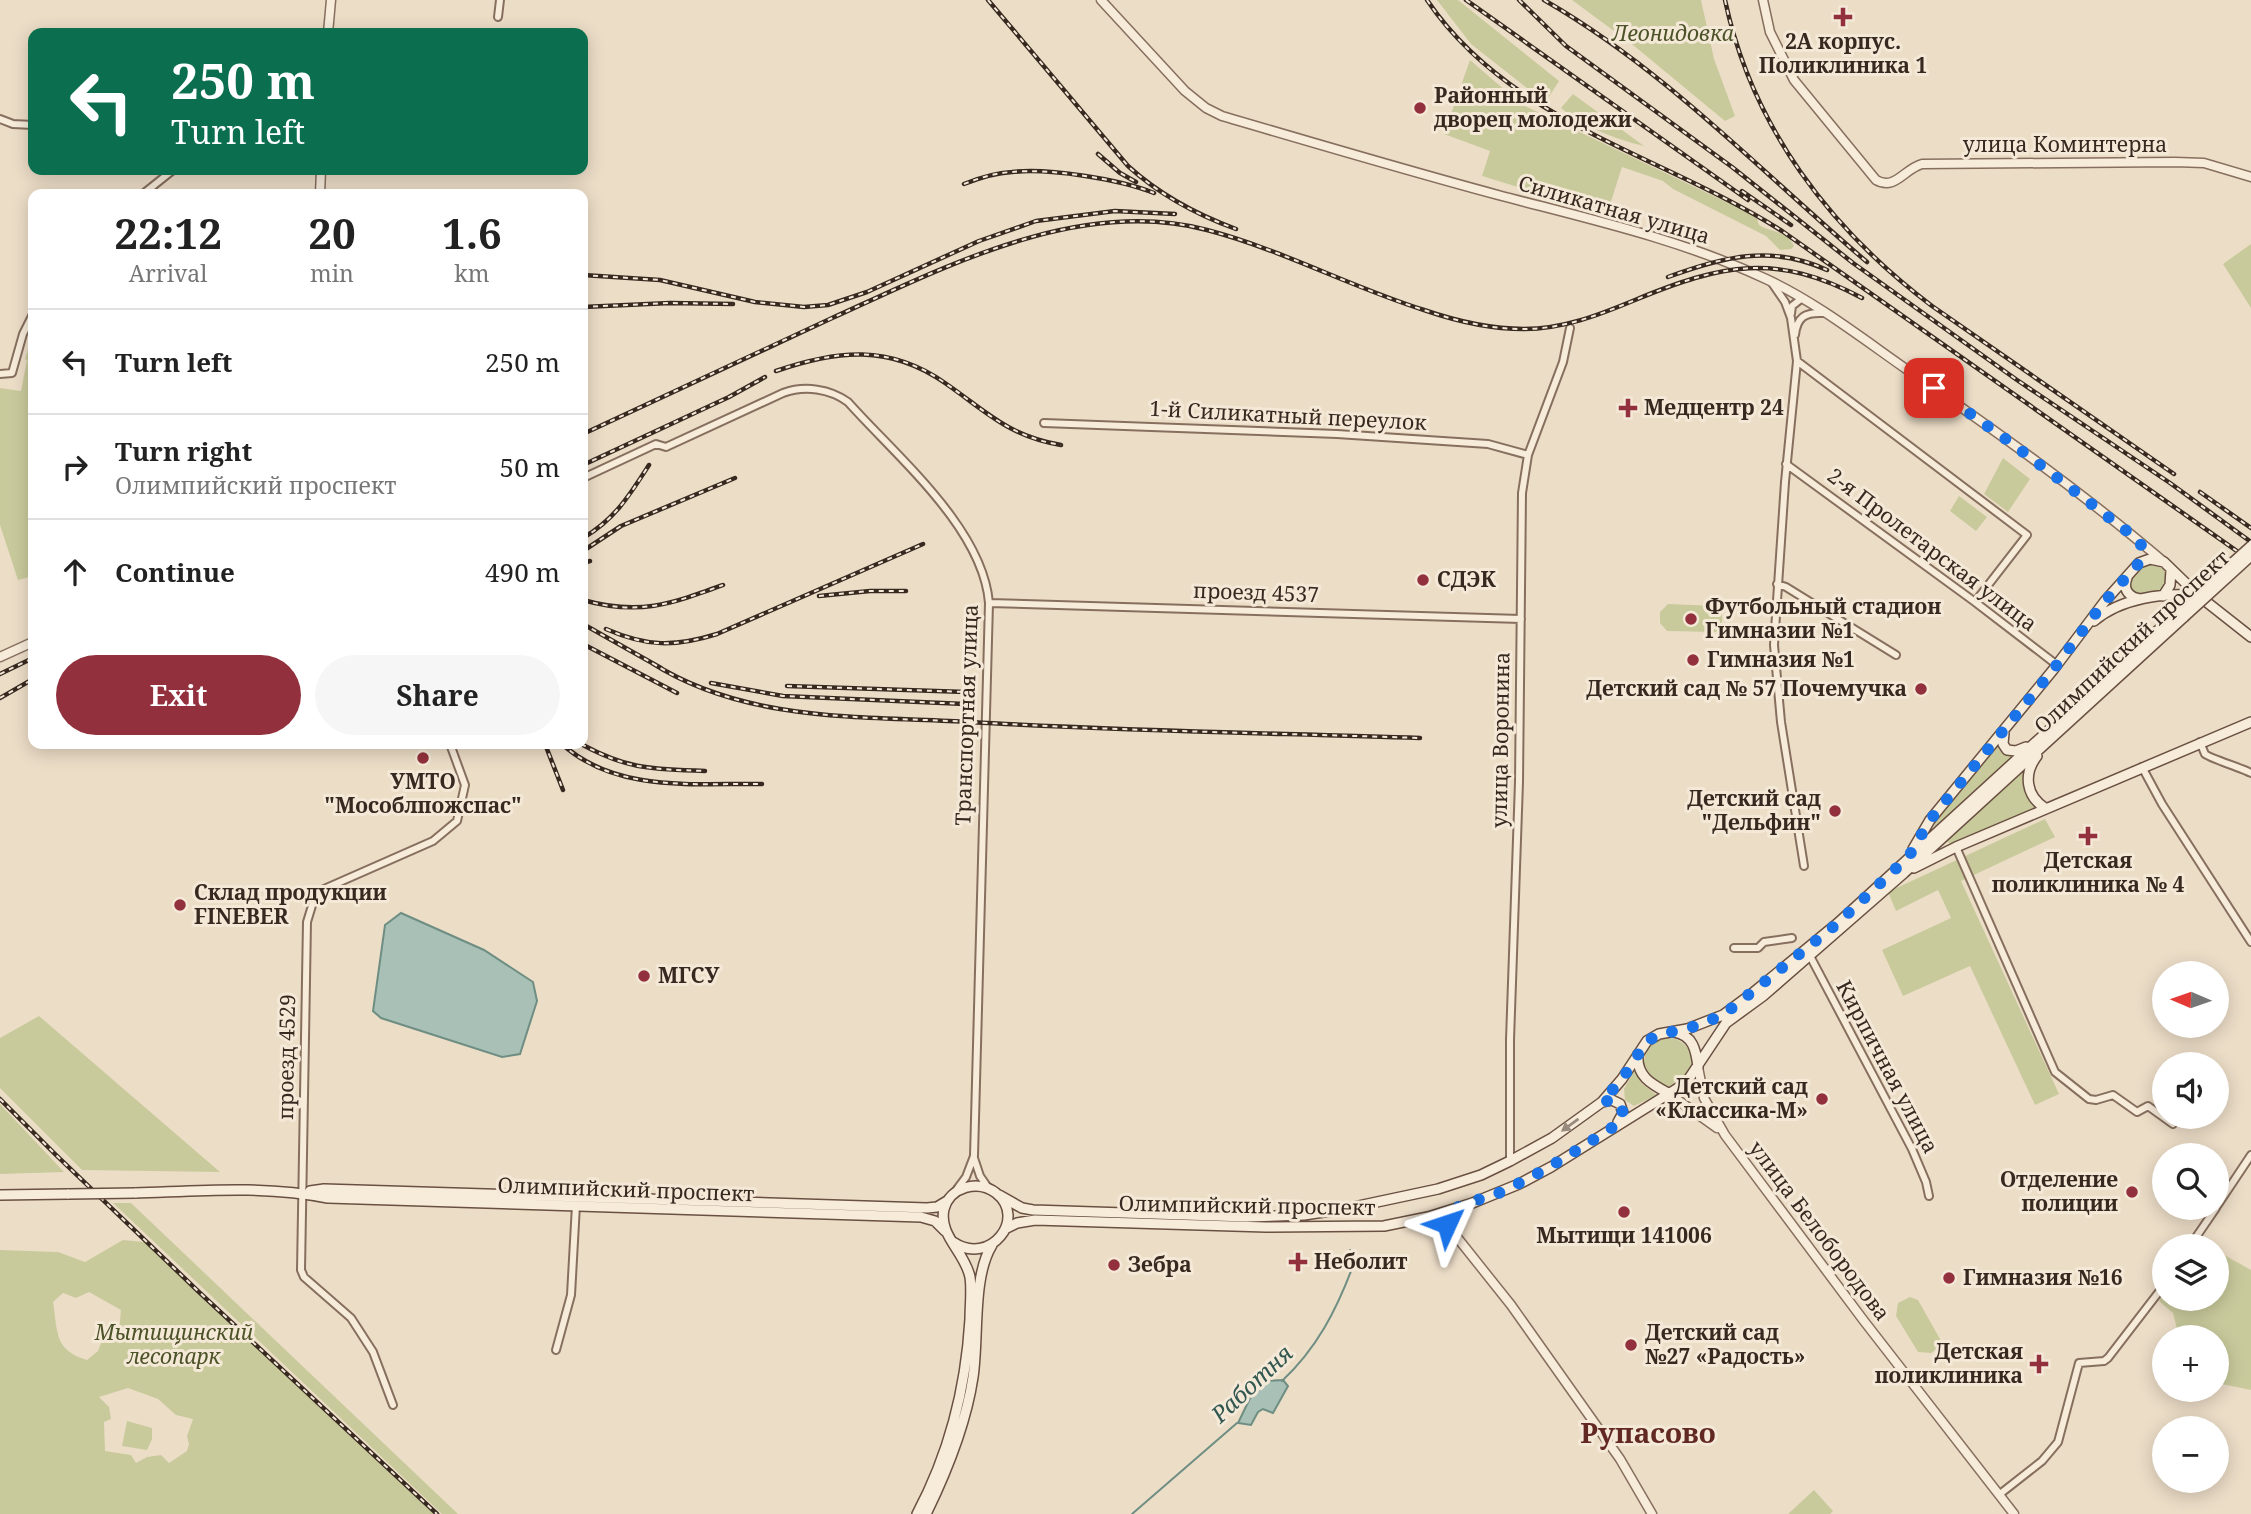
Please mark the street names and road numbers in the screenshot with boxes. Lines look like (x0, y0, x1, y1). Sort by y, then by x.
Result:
street label: улица Коминтерна (1963, 130, 2167, 158)
street label: Силикатная улица (1515, 168, 1713, 250)
street label: 1-й Силикатный переулок (1149, 394, 1428, 436)
street label: 2-я Пролетарская улица (1822, 461, 2043, 637)
street label: Олимпийский проспект (2028, 543, 2235, 739)
street label: проезд 4537 (1193, 576, 1319, 608)
street label: Транспортная улица (948, 604, 984, 826)
street label: улица Воронина (1484, 652, 1516, 828)
street label: Кирпичная улица (1830, 975, 1945, 1158)
street label: проезд 4529 (271, 994, 301, 1120)
street label: улица Белобородова (1743, 1135, 1897, 1326)
street label: Олимпийский проспект (497, 1171, 755, 1207)
street label: Олимпийский проспект (1118, 1189, 1376, 1221)

